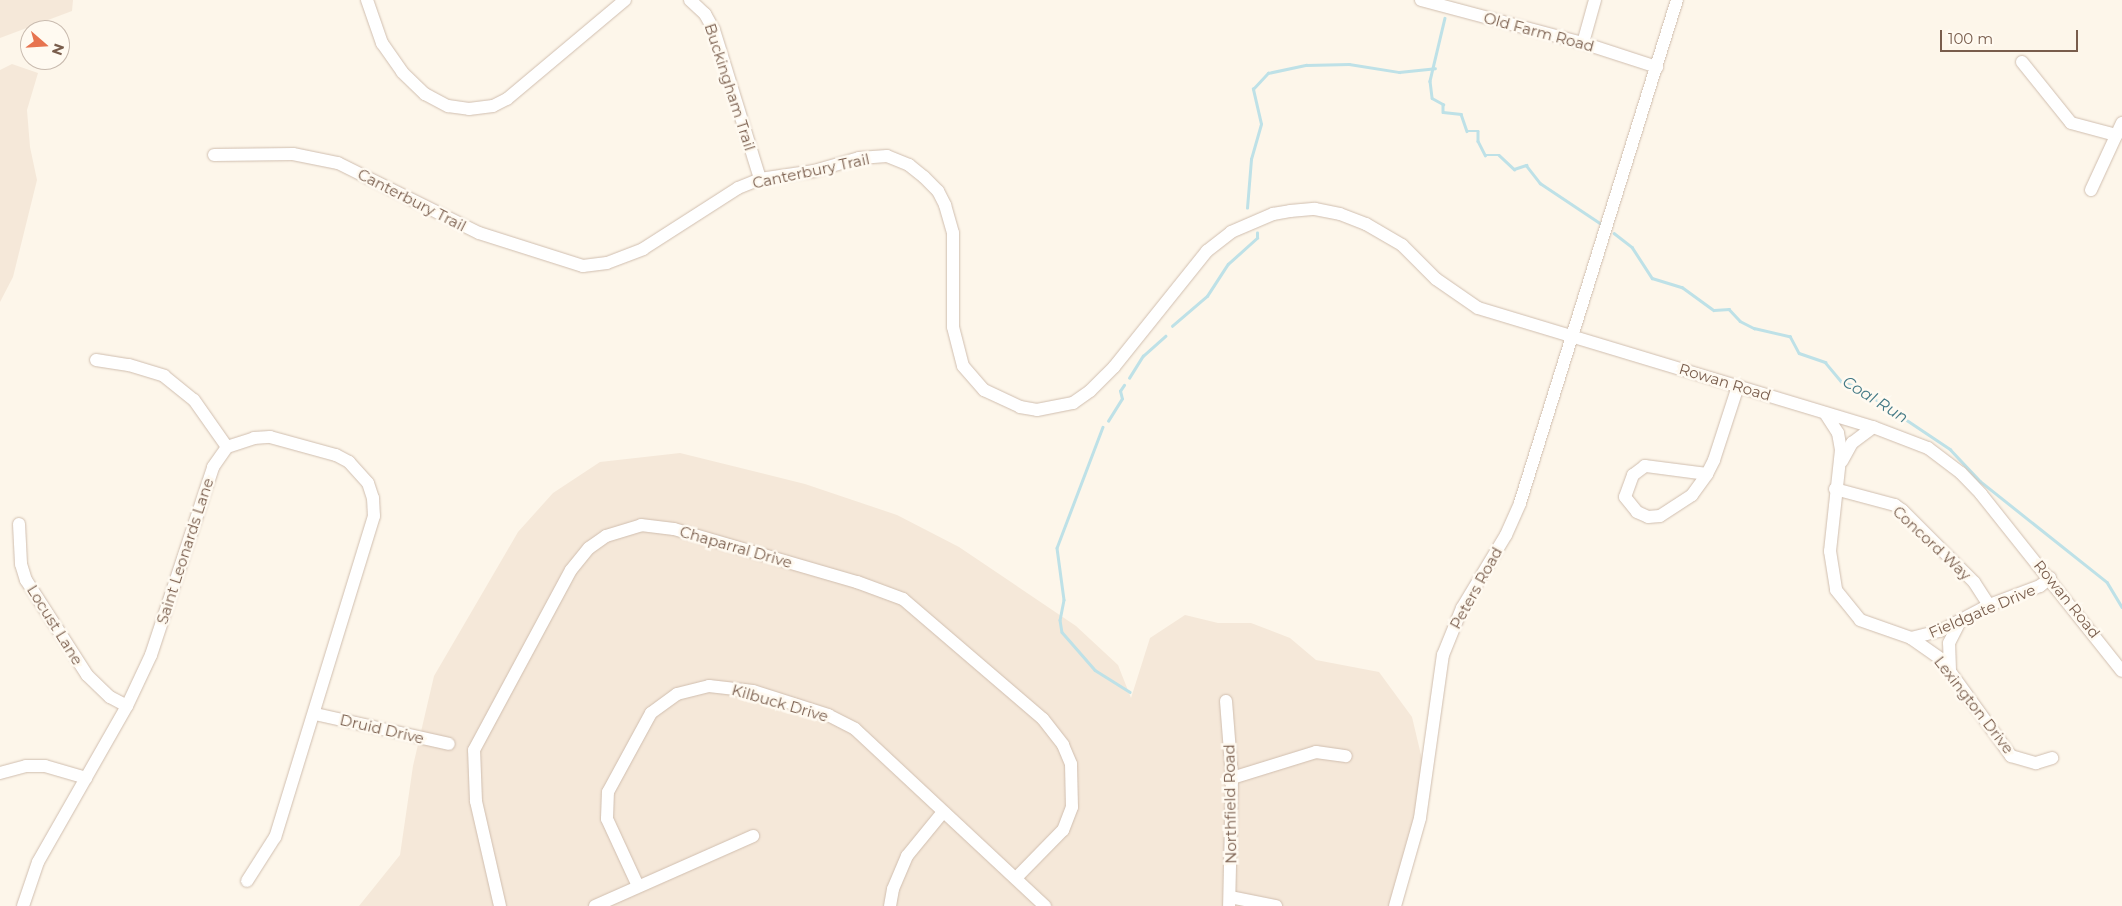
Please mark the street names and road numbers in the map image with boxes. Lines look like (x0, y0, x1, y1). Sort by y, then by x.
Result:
street label: Old Farm Road (1482, 9, 1596, 55)
street label: Buckingham Trail (701, 21, 759, 153)
street label: Canterbury Trail (751, 150, 871, 192)
street label: Canterbury Trail (355, 165, 469, 235)
street label: Rowan Road (1677, 359, 1773, 405)
street label: Saint Leonards Lane (153, 476, 217, 626)
street label: Concord Way (1889, 502, 1975, 584)
street label: Chaparral Drive (678, 522, 794, 572)
street label: Peters Road (1446, 544, 1506, 632)
street label: Rowan Road (2030, 556, 2104, 642)
street label: Fieldgate Drive (1926, 580, 2038, 642)
street label: Locust Lane (23, 582, 87, 668)
street label: Lexington Drive (1930, 653, 2018, 757)
street label: Kilbuck Drive (730, 681, 830, 725)
street label: Druid Drive (338, 711, 426, 747)
street label: Northfield Road (1220, 744, 1240, 864)

